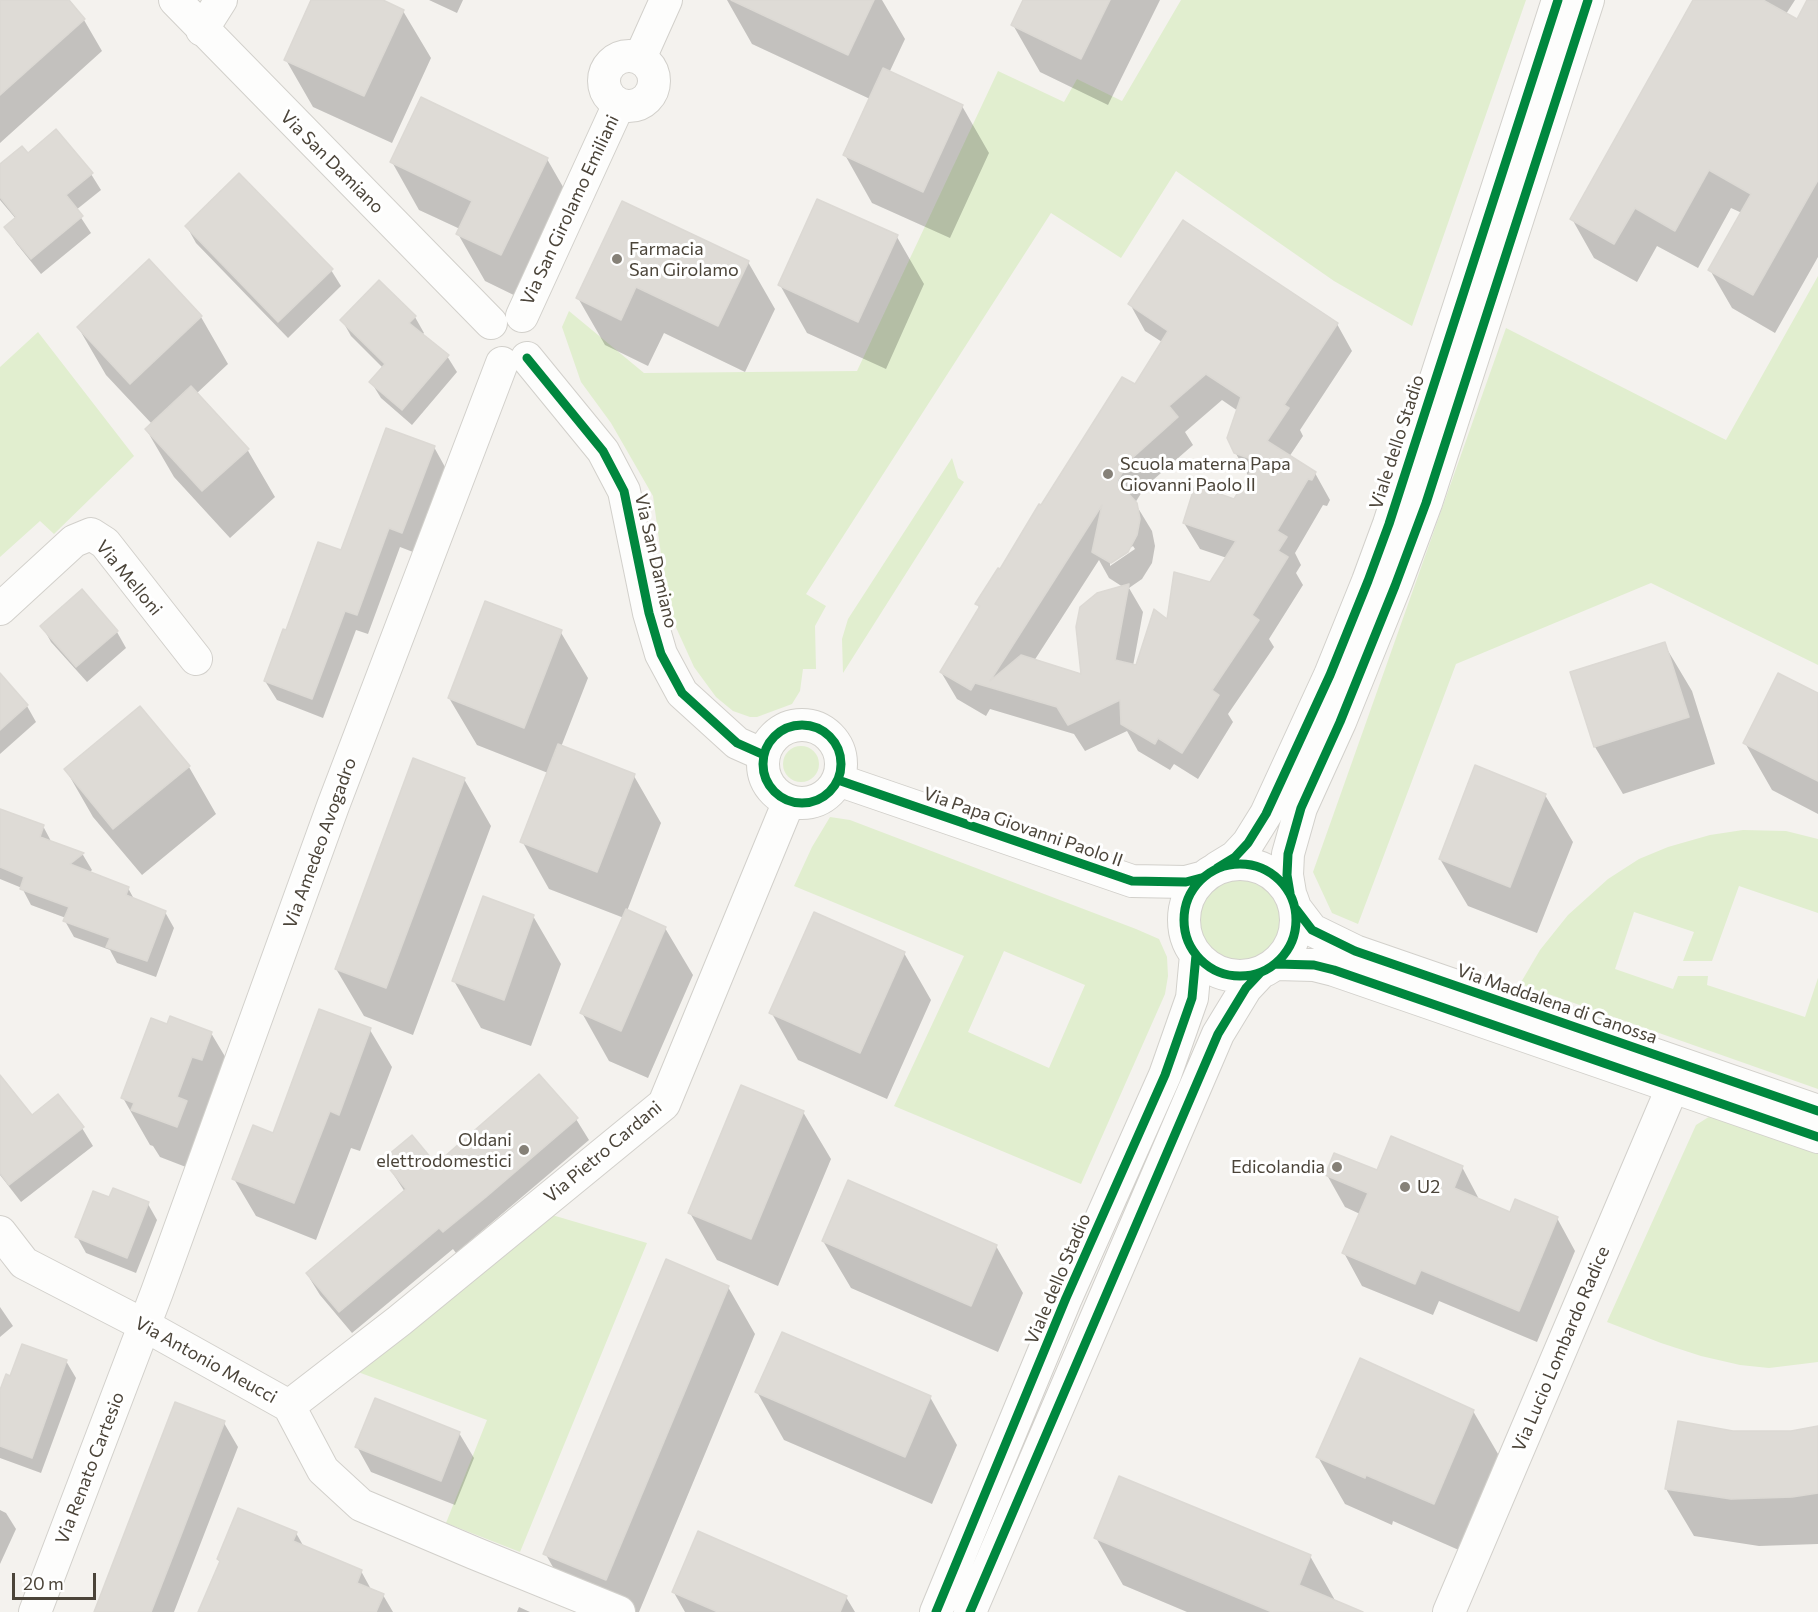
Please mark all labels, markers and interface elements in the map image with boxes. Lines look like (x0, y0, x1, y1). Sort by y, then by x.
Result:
street label: Via San Damiano (276, 106, 388, 218)
street label: Via San Girolamo Emiliani (516, 111, 624, 309)
place label: Farmacia San Girolamo (629, 238, 739, 280)
marker: Farmacia San Girolamo (610, 252, 624, 266)
street label: Viale dello Stadio (1365, 372, 1429, 512)
place label: Scuola materna Papa Giovanni Paolo II (1120, 453, 1291, 496)
marker: Scuola materna Papa Giovanni Paolo II (1101, 467, 1115, 481)
street label: Via San Damiano (630, 492, 682, 630)
street label: Via Melloni (91, 536, 167, 620)
street label: Via Amedeo Avogadro (279, 755, 361, 931)
street label: Via Papa Giovanni Paolo II (920, 783, 1126, 871)
street label: Via Maddalena di Canossa (1454, 960, 1660, 1048)
street label: Via Pietro Cardani (540, 1096, 666, 1208)
place label: Oldani elettrodomestici (376, 1129, 512, 1172)
marker: Oldani elettrodomestici (517, 1143, 531, 1157)
place label: Edicolandia (1231, 1156, 1325, 1178)
marker: Edicolandia (1330, 1160, 1344, 1174)
place label: U2 (1417, 1176, 1440, 1198)
marker: U2 (1398, 1180, 1412, 1194)
street label: Viale dello Stadio (1021, 1210, 1095, 1348)
street label: Via Lucio Lombardo Radice (1508, 1243, 1614, 1455)
street label: Via Antonio Meucci (131, 1312, 281, 1408)
street label: Via Renato Cartesio (51, 1389, 129, 1547)
scale bar (15, 1561, 99, 1599)
text: 20 m (23, 1572, 64, 1594)

